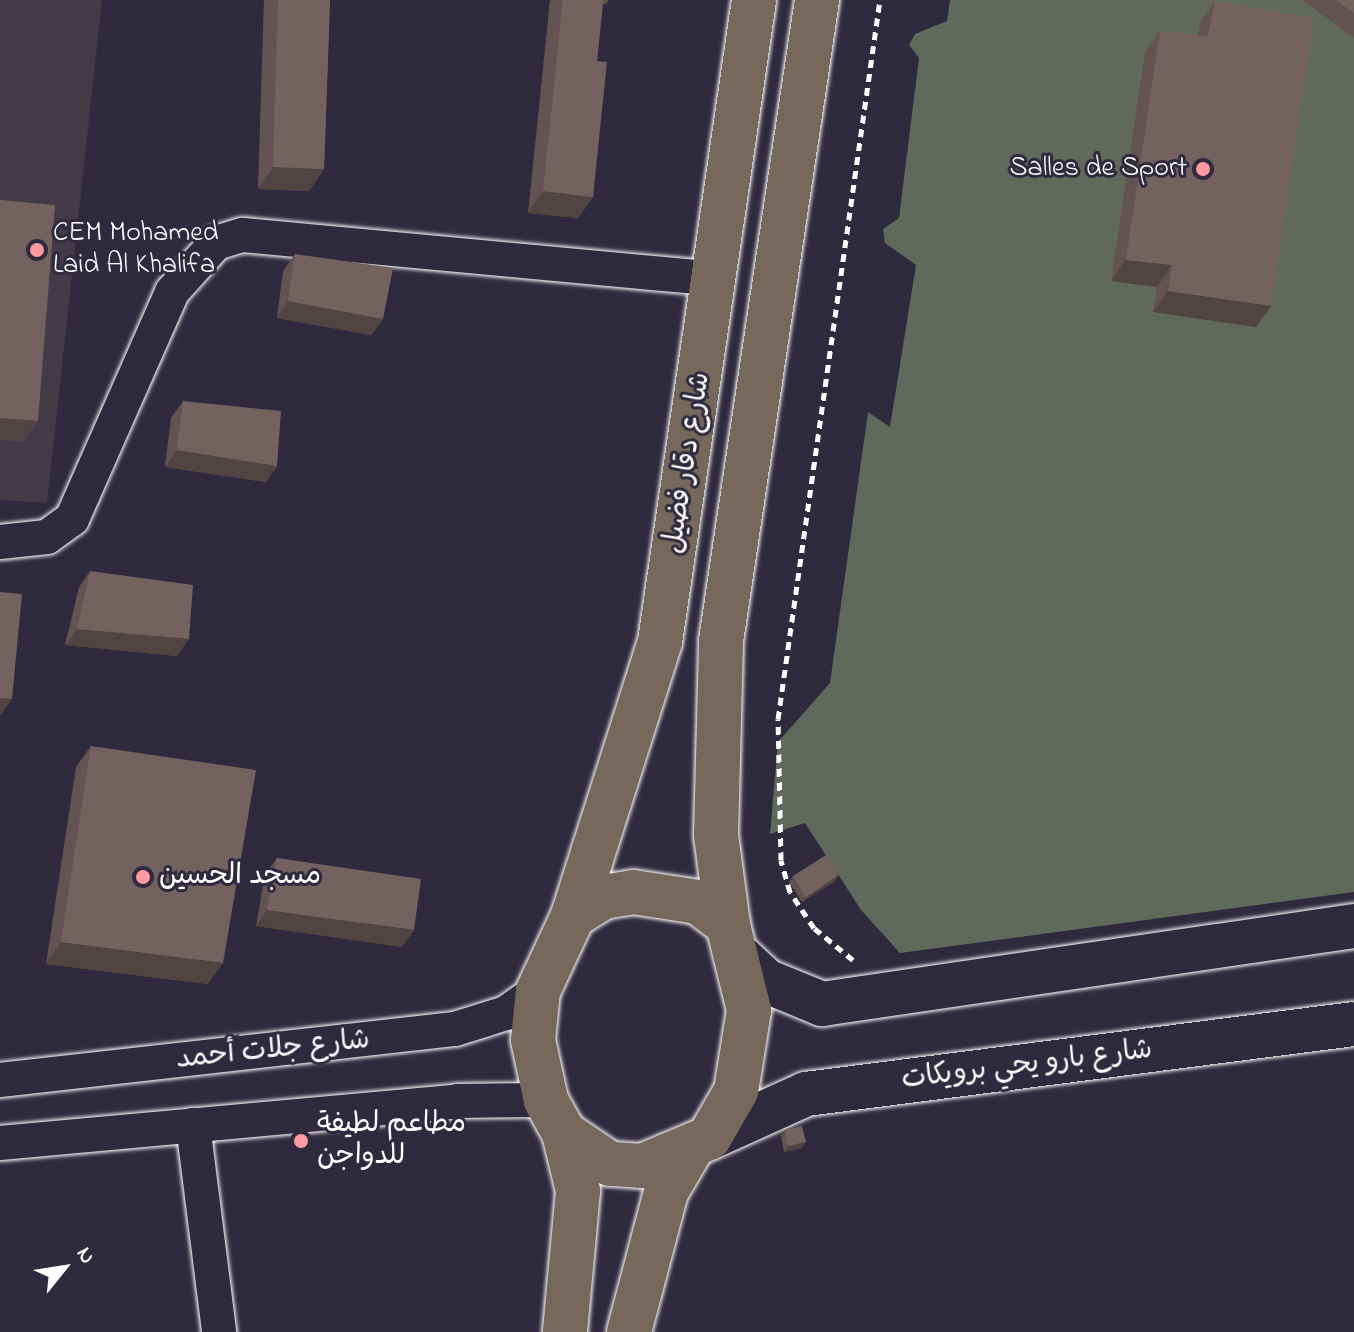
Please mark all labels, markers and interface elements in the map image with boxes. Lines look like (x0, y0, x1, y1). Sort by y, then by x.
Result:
place label: Salles de Sport (1010, 152, 1187, 186)
marker: Salles de Sport (1194, 160, 1212, 178)
place label: CEM Mohamed Laid Al Khalifa (53, 217, 218, 283)
marker: CEM Mohamed Laid Al Khalifa (28, 241, 46, 259)
street label: شارع دقار فضيل (657, 370, 719, 556)
place label: مسجد الحسين (159, 860, 321, 894)
marker: مسجد الحسين (134, 868, 152, 886)
street label: شارع جلات أحمد (175, 1024, 371, 1078)
street label: شارع بارو يحي برويكات (900, 1034, 1154, 1098)
place label: مطاعم لطيفة للدواجن (317, 1108, 466, 1174)
marker: مطاعم لطيفة للدواجن (292, 1132, 310, 1150)
north arrow (24, 1228, 104, 1308)
text: N (67, 1242, 102, 1270)

